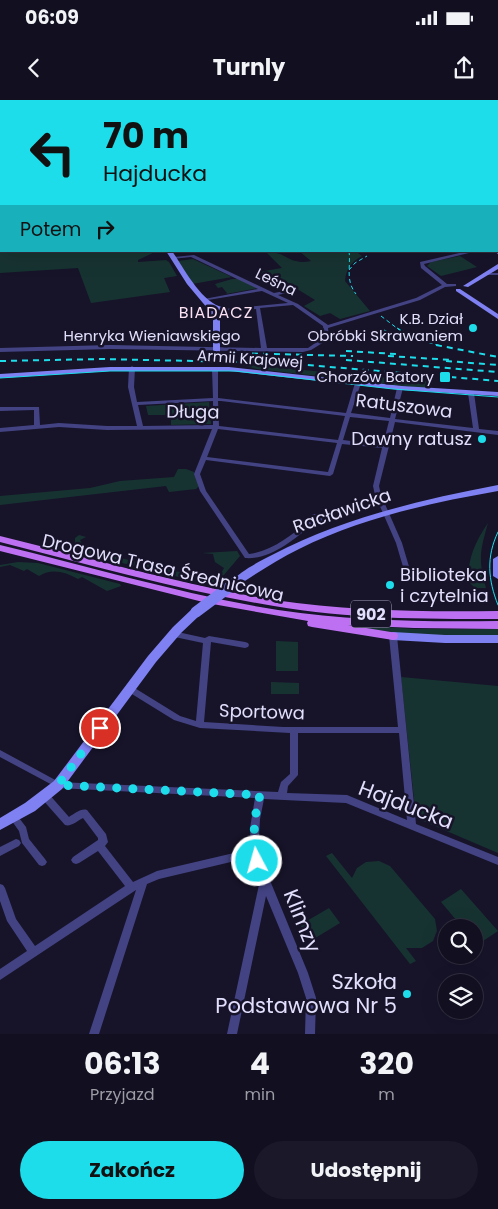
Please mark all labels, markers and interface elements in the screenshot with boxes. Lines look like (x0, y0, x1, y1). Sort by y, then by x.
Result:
text: 06:09 (25, 4, 79, 31)
text: Turnly (213, 52, 285, 83)
icon: back (20, 54, 48, 82)
icon: share (450, 54, 478, 82)
text: 70 m (103, 111, 189, 160)
icon: left (20, 120, 85, 185)
text: Hajducka (103, 158, 207, 189)
icon: right (91, 215, 119, 243)
text: Potem (20, 216, 81, 243)
street label: Leśna (252, 263, 300, 300)
district label: BIADACZ (179, 301, 253, 324)
place label: K.B. Dział Obróbki Skrawaniem (308, 308, 463, 346)
marker: K.B. Dział Obróbki Skrawaniem (467, 322, 479, 334)
street label: Henryka Wieniawskiego (64, 325, 240, 346)
street label: Armii Krajowej (196, 344, 304, 373)
place label: Chorzów Batory (316, 366, 435, 387)
marker: Chorzów Batory (438, 370, 452, 384)
street label: Ratuszowa (354, 387, 454, 424)
street label: Długa (166, 399, 220, 424)
place label: Dawny ratusz (351, 426, 472, 451)
marker: Dawny ratusz (476, 433, 488, 445)
street label: Racławicka (289, 482, 394, 539)
street label: Drogowa Trasa Średnicowa (40, 528, 286, 608)
place label: Biblioteka i czytelnia (400, 562, 489, 608)
marker: Biblioteka i czytelnia (384, 579, 396, 591)
road number: 902 (351, 600, 391, 628)
street label: Sportowa (219, 698, 305, 725)
pin (79, 707, 121, 749)
icon: arrive (86, 714, 114, 742)
street label: Hajducka (355, 773, 458, 836)
position arrow (230, 834, 282, 886)
street label: Klimzy (277, 885, 328, 957)
map controls (438, 919, 483, 1019)
button: search (438, 919, 483, 964)
place label: Szkoła Podstawowa Nr 5 (215, 967, 397, 1020)
button: layers (438, 974, 483, 1019)
marker: Szkoła Podstawowa Nr 5 (401, 988, 413, 1000)
text: 06:13 (84, 1042, 161, 1085)
text: 4 (250, 1042, 270, 1085)
text: 320 (359, 1042, 414, 1085)
text: Przyjazd (90, 1083, 154, 1106)
text: min (245, 1083, 275, 1106)
text: m (378, 1083, 395, 1106)
button: Zakończ (20, 1141, 244, 1199)
button: Udostępnij (254, 1141, 478, 1199)

